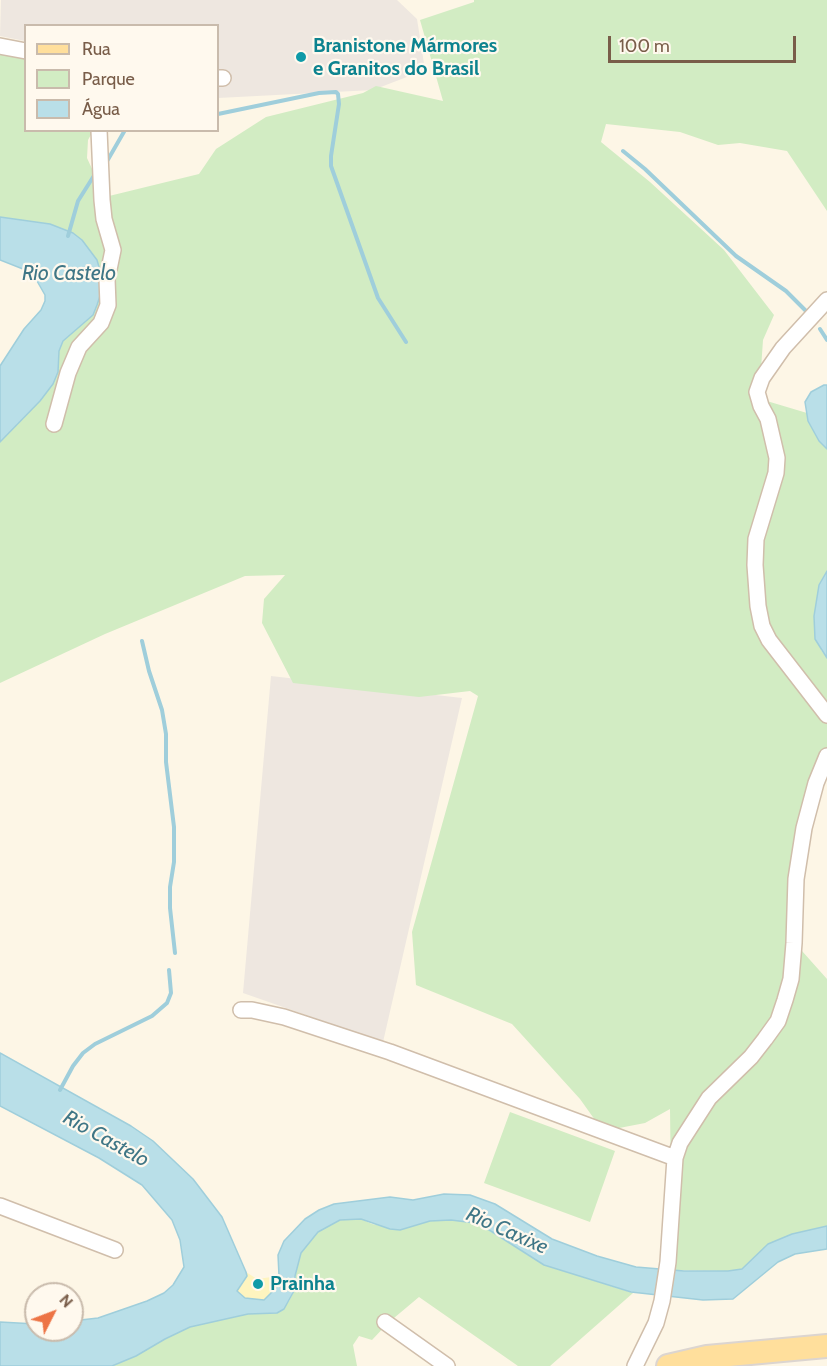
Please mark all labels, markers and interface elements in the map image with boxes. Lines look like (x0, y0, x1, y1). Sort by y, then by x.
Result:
legend (24, 24, 219, 132)
scale bar (611, 24, 798, 62)
place label: Branistone Mármores e Granitos do Brasil (313, 34, 497, 81)
text: 100 m (619, 35, 670, 57)
text: Rua (82, 38, 111, 60)
marker: Branistone Mármores e Granitos do Brasil (294, 50, 308, 64)
text: Parque (82, 68, 135, 90)
text: Água (82, 98, 120, 120)
water label: Rio Castelo (22, 261, 116, 287)
water label: Rio Castelo (59, 1105, 153, 1173)
water label: Rio Caxixe (462, 1202, 552, 1260)
place label: Prainha (270, 1272, 335, 1296)
marker: Prainha (251, 1277, 265, 1291)
north arrow (24, 1282, 84, 1342)
text: N (55, 1290, 77, 1312)

